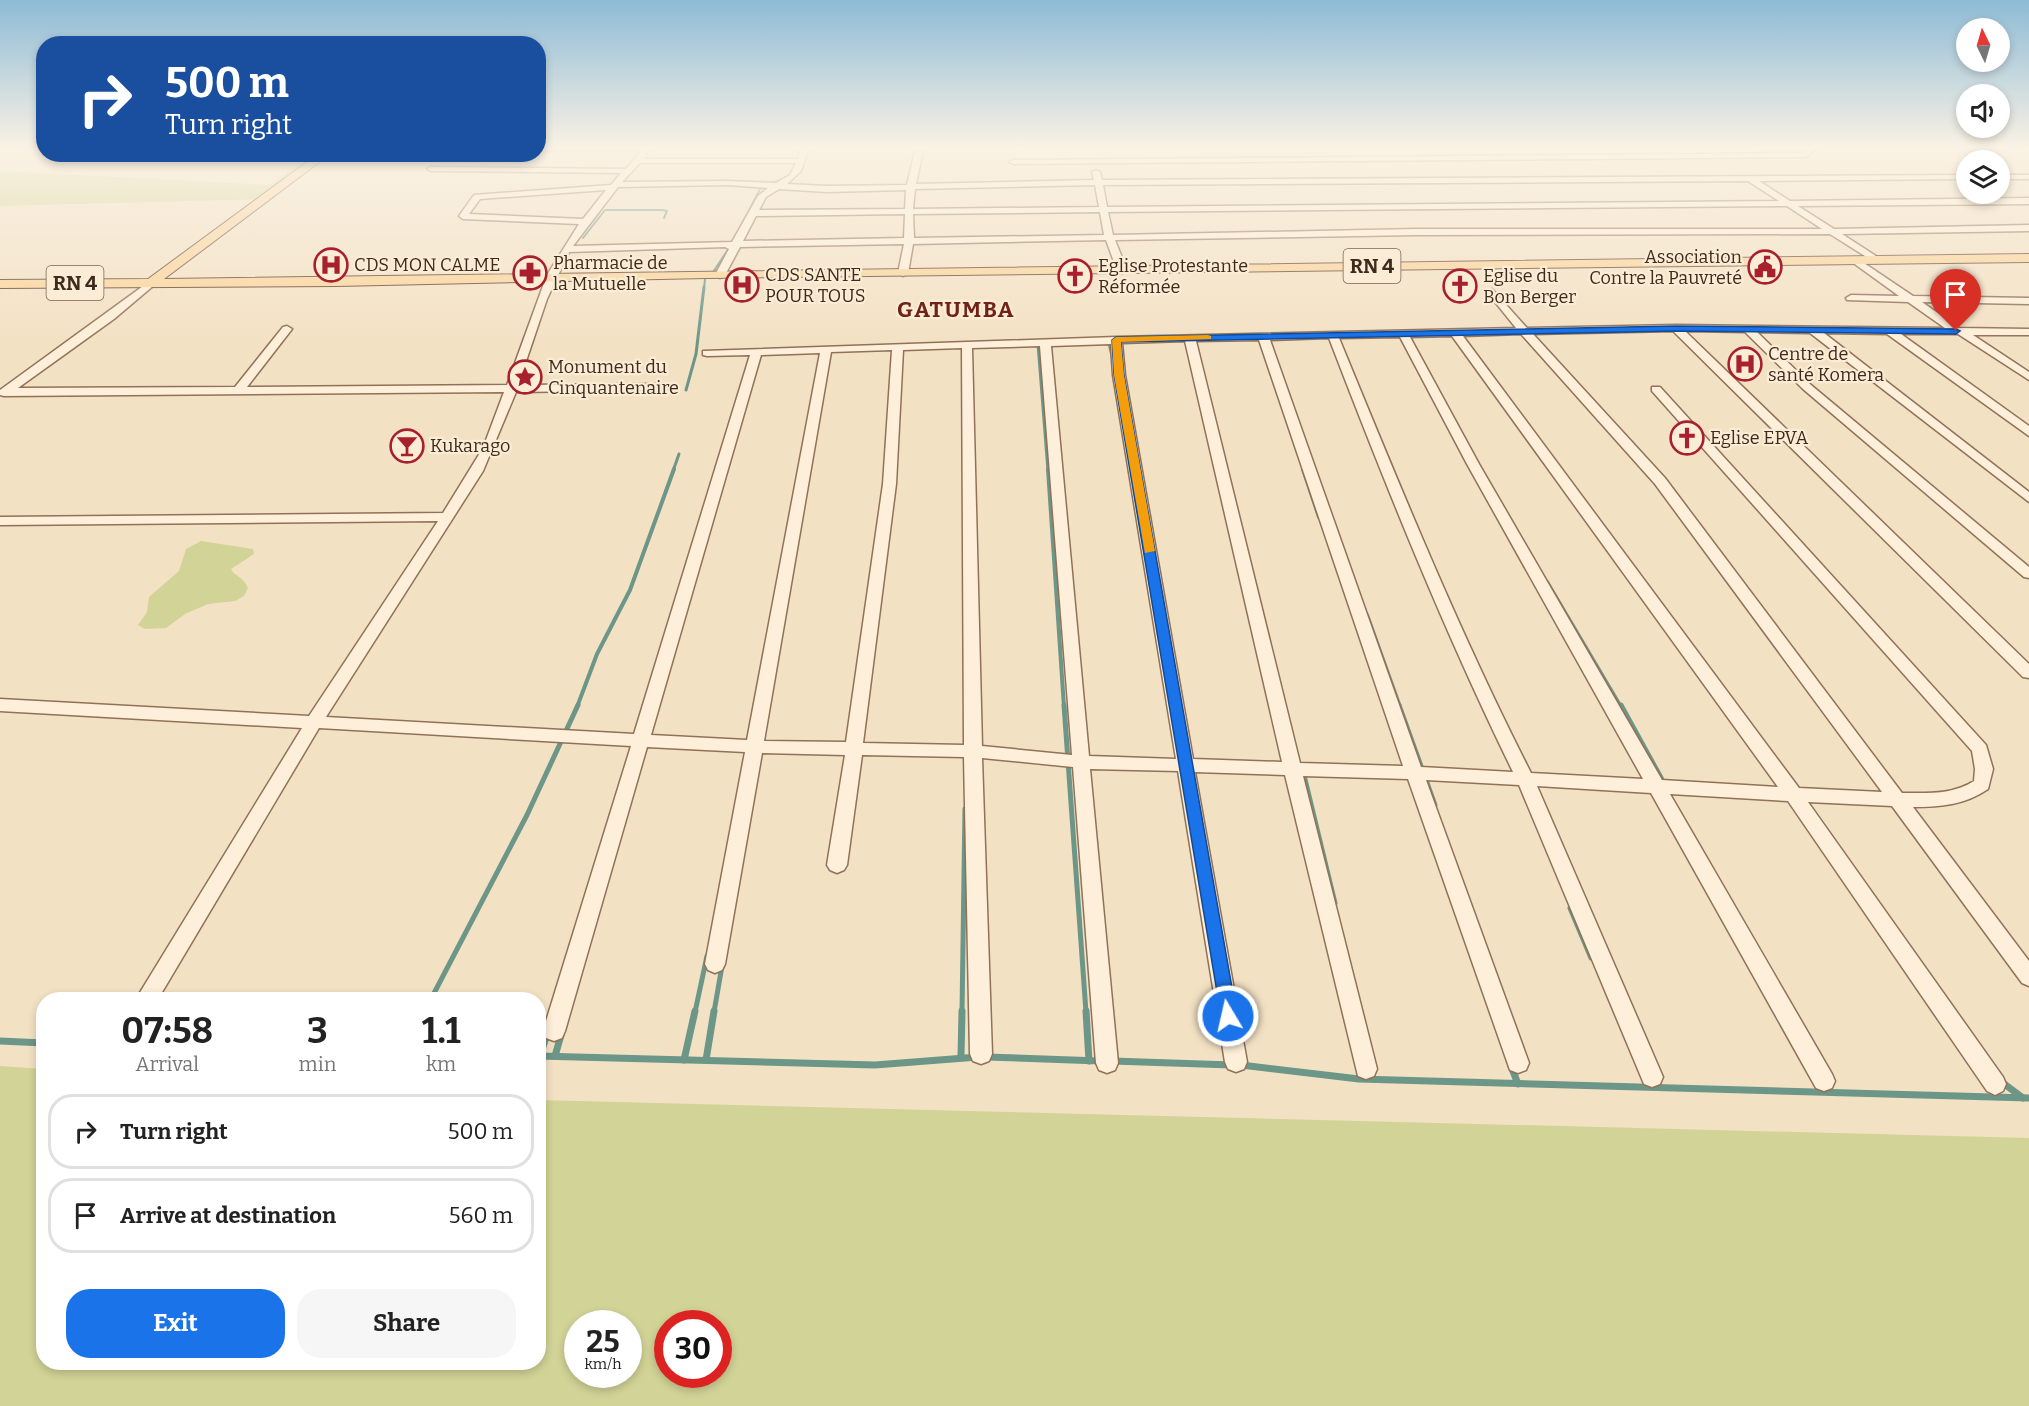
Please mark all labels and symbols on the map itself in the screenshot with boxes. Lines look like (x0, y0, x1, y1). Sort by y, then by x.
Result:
north arrow (1956, 18, 2010, 72)
place label: Association Contre la Pauvreté (1589, 246, 1743, 289)
hospital icon: CDS MON CALME (313, 247, 349, 283)
road number: RN 4 (1344, 249, 1400, 283)
public building icon: Association Contre la Pauvreté (1747, 249, 1783, 285)
place label: Pharmacie de la Mutuelle (553, 252, 668, 295)
place label: CDS MON CALME (354, 254, 500, 276)
pharmacy icon: Pharmacie de la Mutuelle (512, 255, 548, 291)
place label: Eglise Protestante Réformée (1098, 255, 1248, 298)
church icon: Eglise Protestante Réformée (1057, 258, 1093, 294)
place label: CDS SANTE POUR TOUS (765, 264, 865, 307)
place label: Eglise du Bon Berger (1483, 265, 1576, 308)
road number: RN 4 (46, 266, 104, 300)
hospital icon: CDS SANTE POUR TOUS (724, 267, 760, 303)
church icon: Eglise du Bon Berger (1442, 268, 1478, 304)
pin (1930, 269, 1981, 331)
district label: GATUMBA (897, 296, 1015, 323)
place label: Centre de santé Komera (1768, 343, 1884, 386)
hospital icon: Centre de santé Komera (1727, 346, 1763, 382)
place label: Monument du Cinquantenaire (548, 356, 679, 399)
place icon: Monument du Cinquantenaire (507, 359, 543, 395)
church icon: Eglise EPVA (1669, 420, 1705, 456)
place label: Eglise EPVA (1710, 427, 1808, 449)
bar icon: Kukarago (389, 428, 425, 464)
place label: Kukarago (430, 435, 510, 457)
position arrow (1196, 984, 1260, 1048)
speed limit sign: 30 (654, 1310, 732, 1388)

